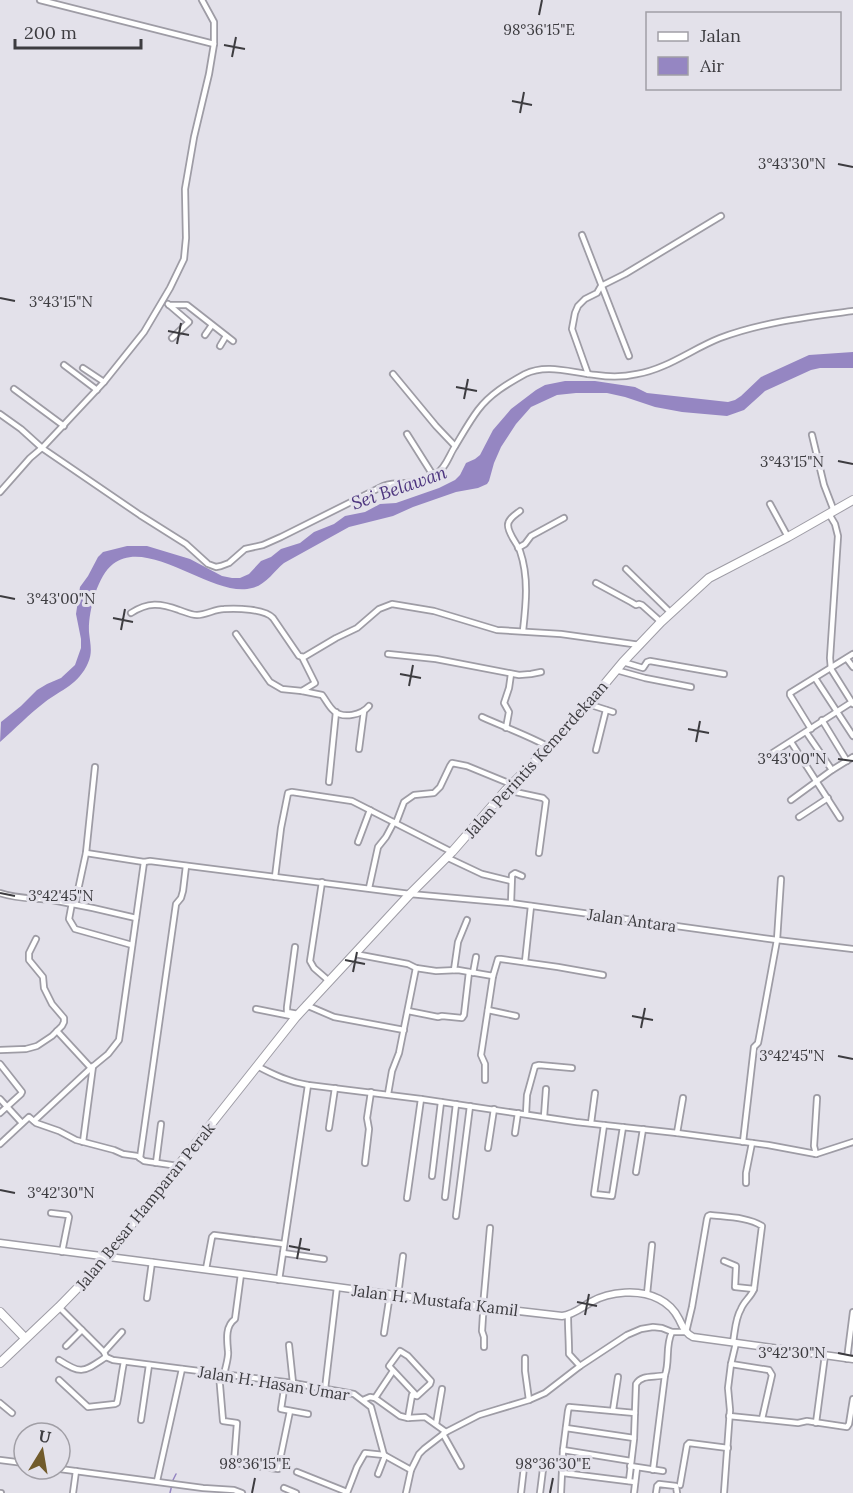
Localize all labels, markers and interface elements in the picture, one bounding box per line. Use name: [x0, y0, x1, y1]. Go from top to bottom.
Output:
scale bar: [15, 12, 141, 50]
legend: [646, 12, 841, 90]
text: 98°36'15"E: [503, 20, 575, 39]
text: 200 m: [24, 21, 77, 44]
text: Jalan: [699, 24, 741, 47]
text: Air: [699, 54, 724, 77]
text: 3°43'30"N: [758, 154, 826, 173]
text: 3°43'15"N: [29, 292, 93, 311]
text: 3°43'15"N: [760, 452, 824, 471]
water label: Sei Belawan: [348, 460, 450, 515]
text: 3°43'00"N: [27, 589, 95, 608]
street label: Jalan Perintis Kemerdekaan: [460, 676, 612, 842]
text: 3°43'00"N: [758, 749, 826, 768]
text: 3°42'45"N: [28, 886, 94, 905]
street label: Jalan Antara: [585, 904, 678, 936]
text: 3°42'45"N: [759, 1046, 825, 1065]
street label: Jalan Besar Hamparan Perak: [71, 1118, 219, 1294]
text: 3°42'30"N: [27, 1183, 95, 1202]
street label: Jalan H. Mustafa Kamil: [350, 1280, 519, 1320]
text: 3°42'30"N: [758, 1343, 826, 1362]
street label: Jalan H. Hasan Umar: [196, 1361, 351, 1405]
north arrow: [12, 1421, 72, 1481]
text: U: [37, 1425, 53, 1447]
text: 98°36'15"E: [219, 1454, 291, 1473]
text: 98°36'30"E: [515, 1454, 591, 1473]

